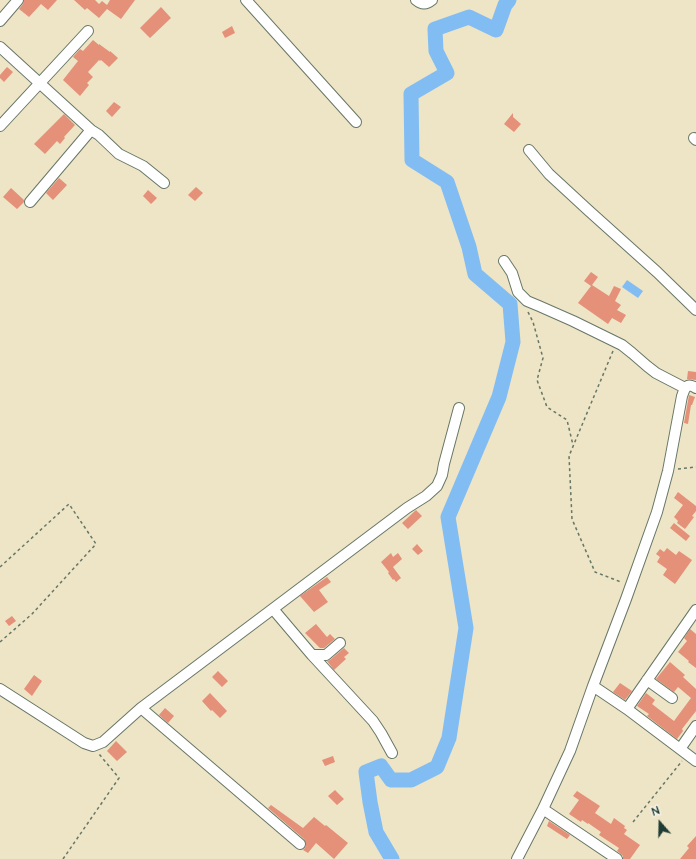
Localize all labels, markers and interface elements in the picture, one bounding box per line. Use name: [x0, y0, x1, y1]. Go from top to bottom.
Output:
north arrow: [640, 803, 680, 843]
text: N: [650, 803, 662, 819]

